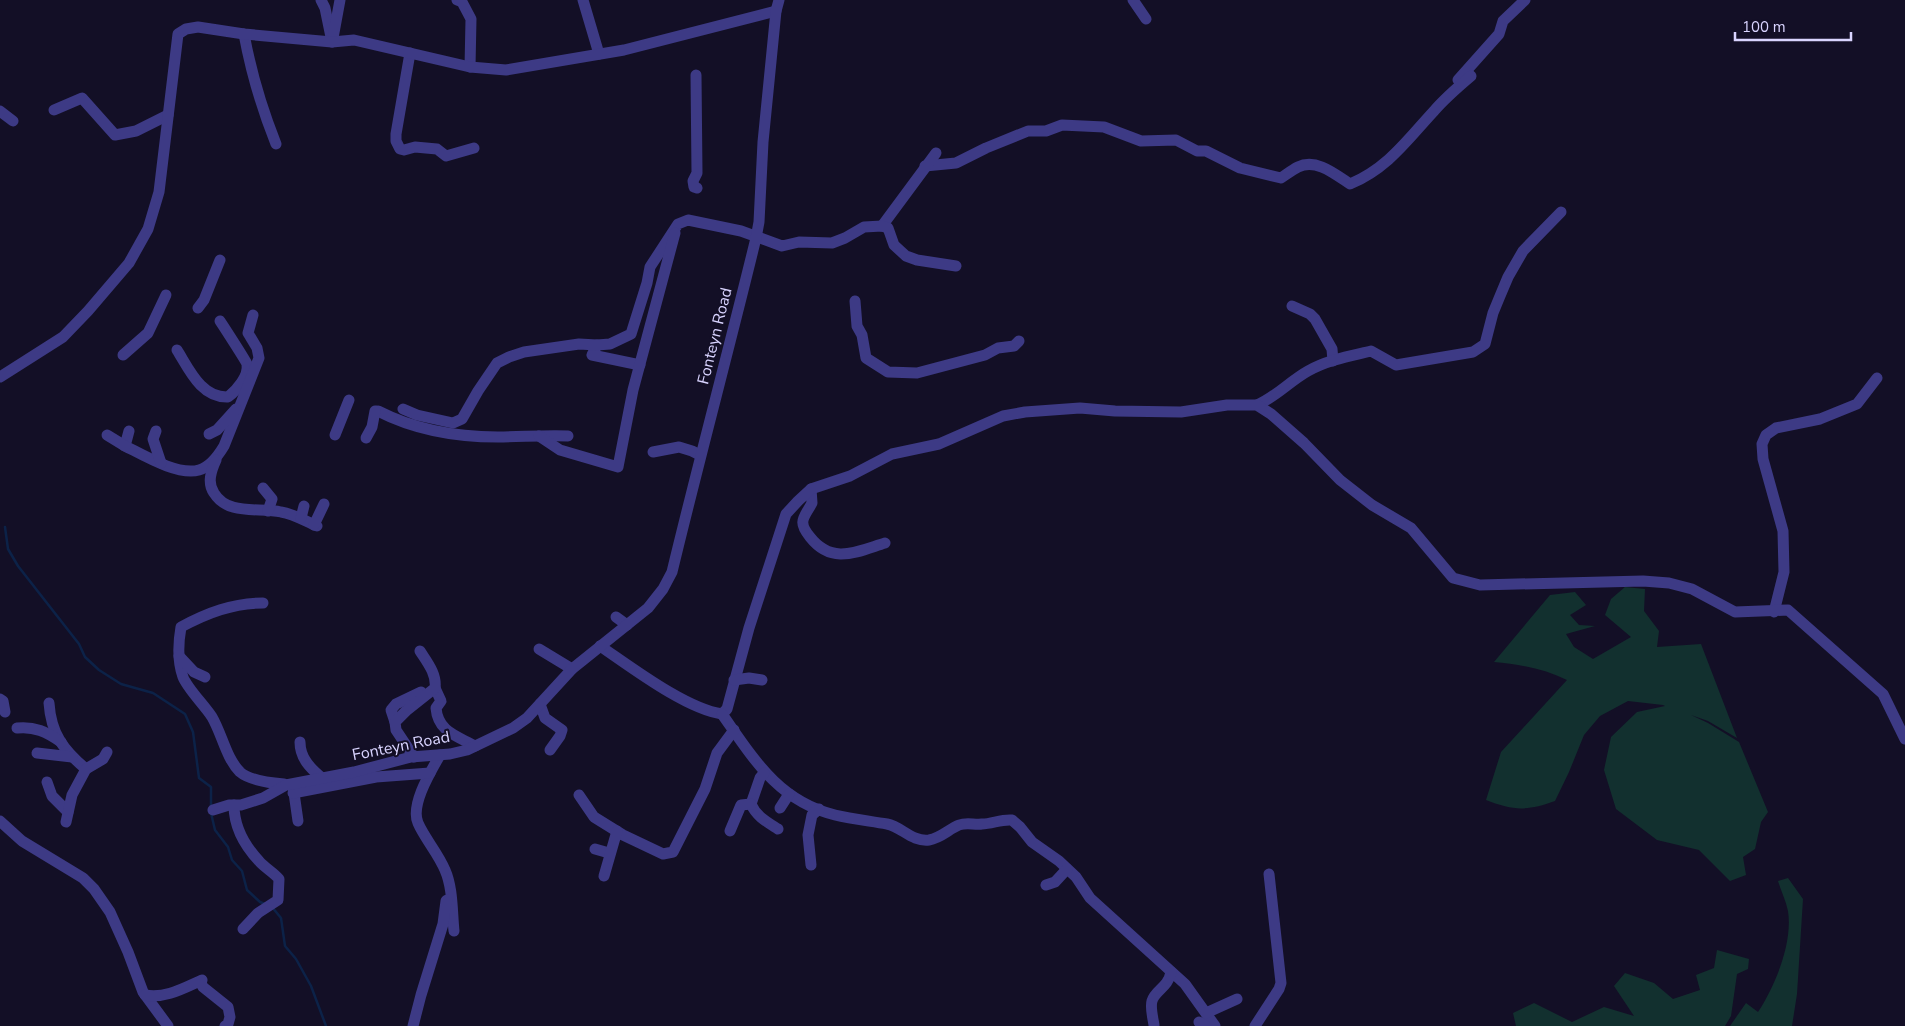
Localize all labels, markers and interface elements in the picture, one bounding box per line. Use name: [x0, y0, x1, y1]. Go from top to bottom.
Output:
scale bar: [1735, 10, 1851, 42]
text: 100 m: [1742, 17, 1786, 37]
street label: Fonteyn Road: [692, 285, 738, 387]
street label: Fonteyn Road: [350, 726, 452, 766]

